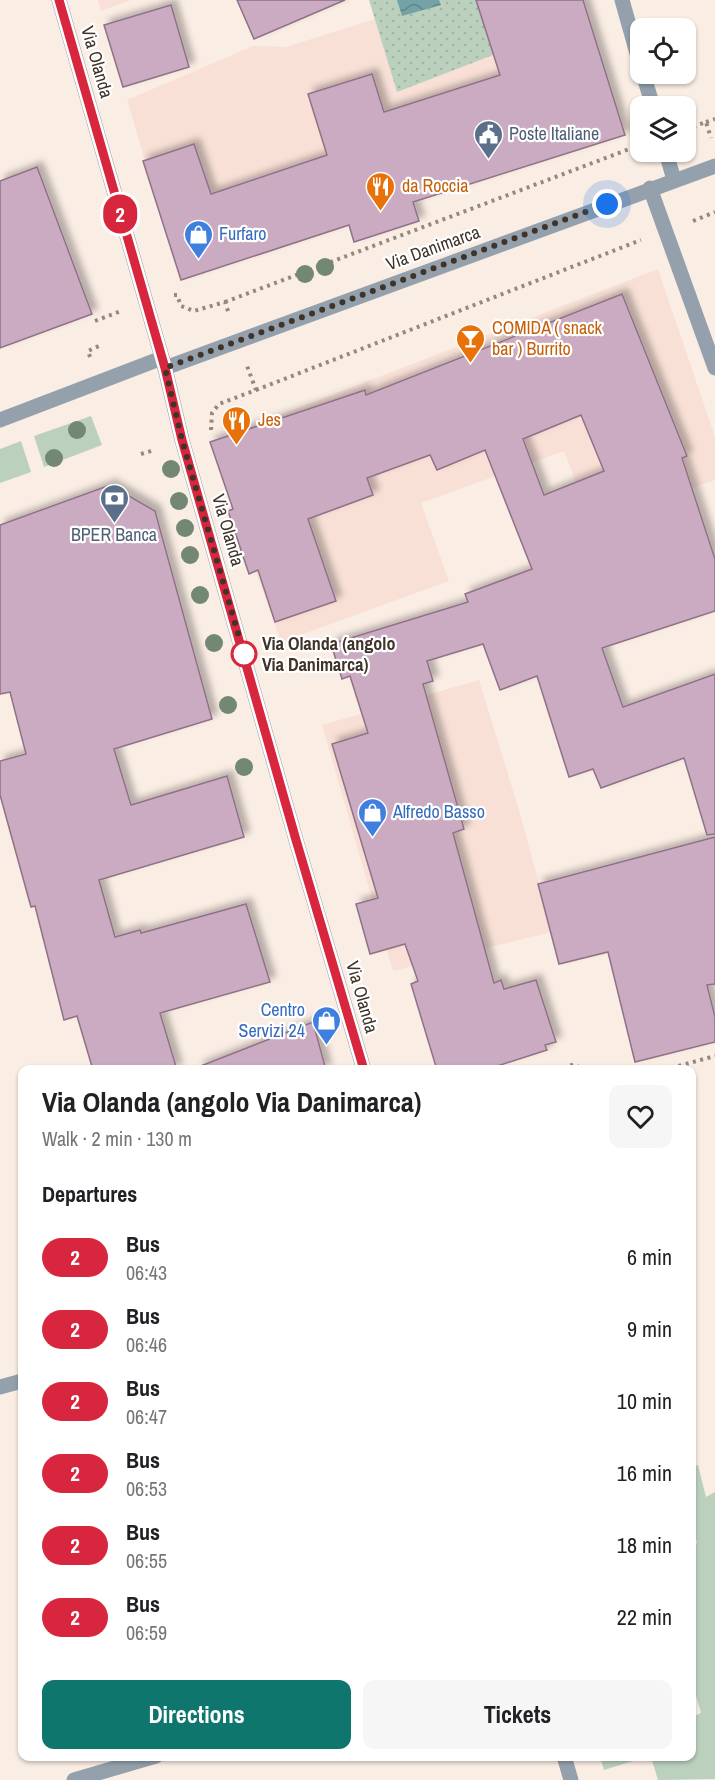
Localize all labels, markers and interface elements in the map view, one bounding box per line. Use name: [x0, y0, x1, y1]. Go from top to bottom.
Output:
map controls: [630, 18, 696, 162]
button: locate: [630, 18, 696, 84]
street label: Via Olanda: [75, 23, 120, 101]
button: layers: [630, 96, 696, 162]
public building icon: Poste Italiane: [472, 118, 504, 160]
place label: Poste Italiane: [509, 121, 599, 146]
restaurant icon: da Roccia: [365, 170, 397, 212]
place label: da Roccia: [402, 173, 468, 198]
your location: [592, 189, 622, 219]
line badge: 2: [100, 194, 140, 234]
text: 2: [115, 200, 125, 229]
shop icon: Furfaro: [182, 218, 214, 260]
street label: Via Danimarca: [382, 219, 483, 276]
place label: Furfaro: [219, 221, 267, 246]
place label: COMIDA ( snack bar ) Burrito: [492, 315, 603, 361]
bar icon: COMIDA ( snack bar ) Burrito: [455, 322, 487, 364]
restaurant icon: Jes: [221, 404, 253, 446]
place label: Jes: [258, 407, 281, 432]
bank icon: BPER Banca: [98, 482, 130, 524]
street label: Via Olanda: [206, 491, 251, 569]
place label: BPER Banca: [71, 522, 157, 547]
place label: Via Olanda (angolo Via Danimarca): [262, 631, 395, 677]
marker: Via Olanda (angolo Via Danimarca): [231, 641, 257, 667]
shop icon: Alfredo Basso: [356, 796, 388, 838]
place label: Alfredo Basso: [392, 799, 485, 824]
street label: Via Olanda: [340, 958, 385, 1036]
place label: Centro Servizi 24: [239, 997, 305, 1043]
shop icon: Centro Servizi 24: [310, 1004, 342, 1046]
text: Via Olanda (angolo Via Danimarca): [42, 1083, 422, 1121]
button: heart: [609, 1085, 672, 1148]
text: Walk · 2 min · 130 m: [42, 1125, 192, 1152]
text: Departures: [42, 1179, 137, 1209]
text: Bus: [126, 1229, 160, 1259]
text: 6 min: [627, 1242, 672, 1272]
text: 2: [70, 1243, 80, 1272]
text: 06:43: [126, 1259, 167, 1286]
text: Bus: [126, 1301, 160, 1331]
text: 9 min: [627, 1314, 672, 1344]
text: 2: [70, 1315, 80, 1344]
text: 06:46: [126, 1331, 167, 1358]
text: Bus: [126, 1373, 160, 1403]
text: 10 min: [617, 1386, 672, 1416]
text: 2: [70, 1387, 80, 1416]
text: 06:47: [126, 1403, 167, 1430]
text: Bus: [126, 1445, 160, 1475]
text: 16 min: [617, 1458, 672, 1488]
text: 2: [70, 1459, 80, 1488]
text: 06:53: [126, 1475, 167, 1502]
text: Bus: [126, 1517, 160, 1547]
text: 18 min: [617, 1530, 672, 1560]
text: 2: [70, 1531, 80, 1560]
text: 06:55: [126, 1547, 167, 1574]
text: Bus: [126, 1589, 160, 1619]
text: 22 min: [617, 1602, 672, 1632]
text: 2: [70, 1603, 80, 1632]
text: 06:59: [126, 1619, 167, 1646]
button: Directions: [42, 1680, 351, 1749]
button: Tickets: [363, 1680, 672, 1749]

